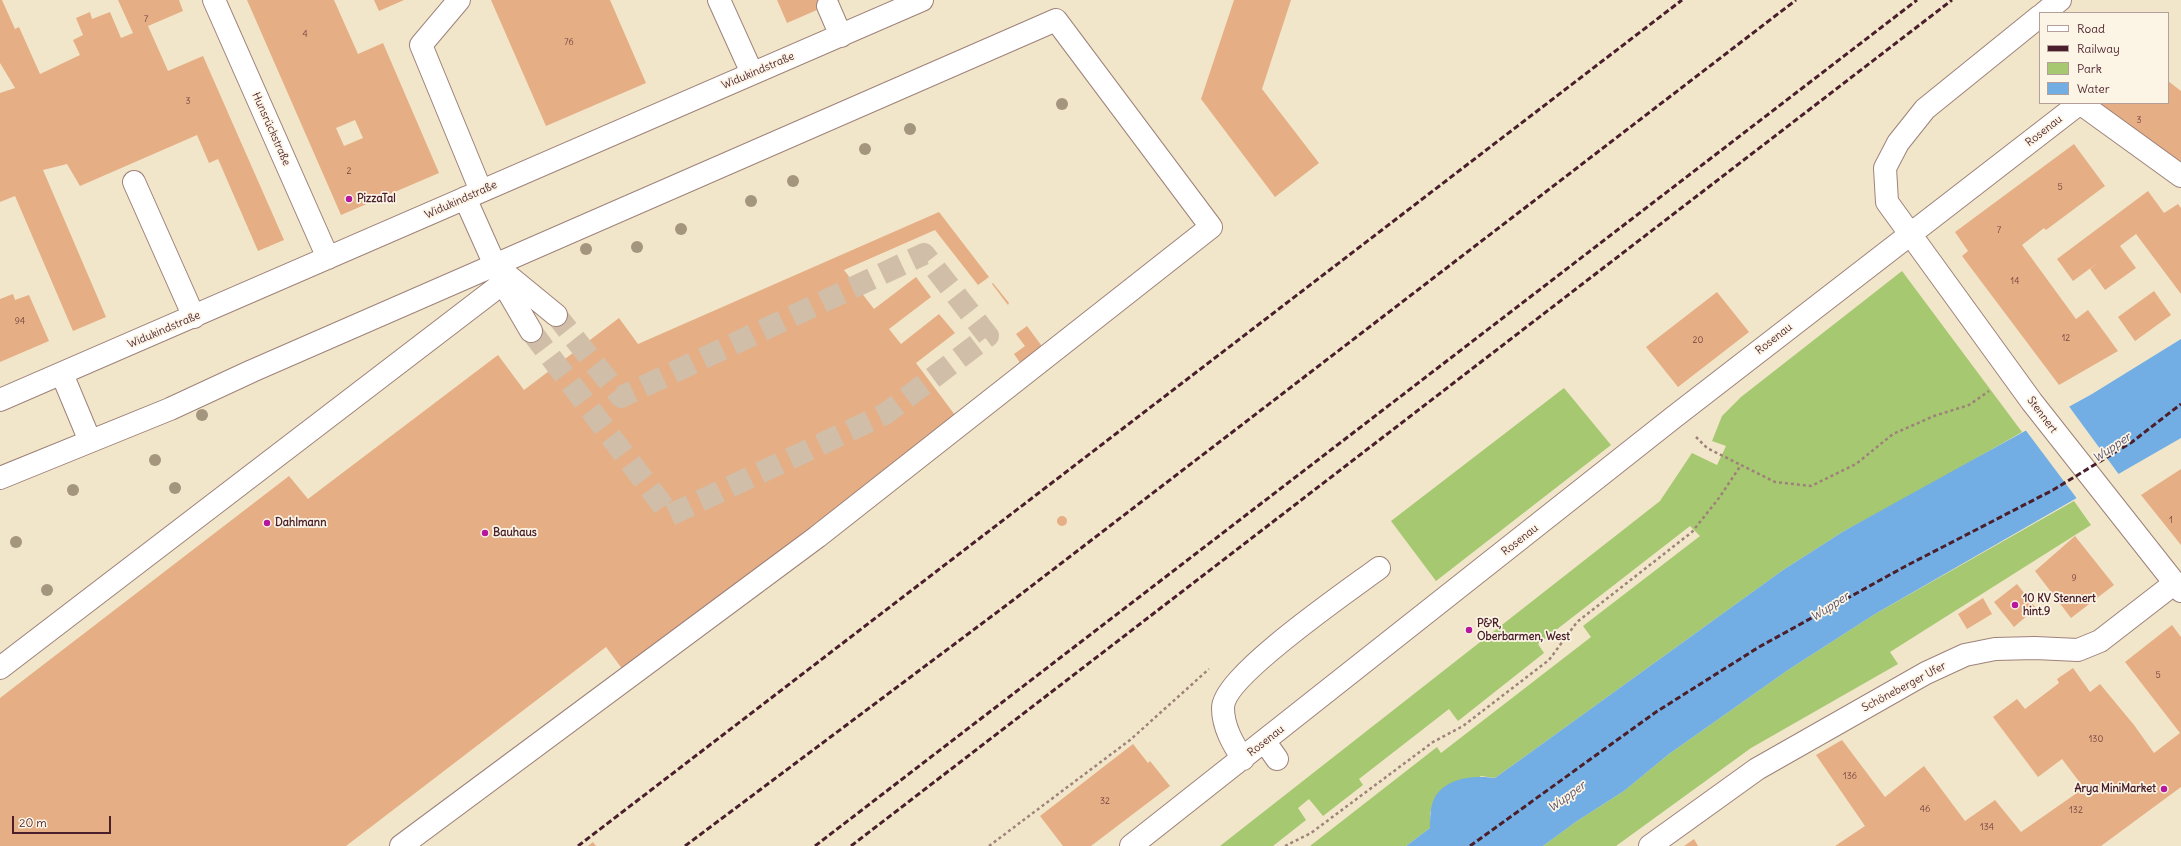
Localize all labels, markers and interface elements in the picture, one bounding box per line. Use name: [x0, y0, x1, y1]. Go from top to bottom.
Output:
legend: [2039, 12, 2169, 104]
house number: 7: [144, 14, 148, 24]
text: Road: [2077, 21, 2105, 36]
house number: 4: [302, 29, 308, 39]
house number: 76: [564, 37, 574, 47]
text: Railway: [2077, 41, 2120, 56]
street label: Widukindstraße: [720, 50, 796, 92]
text: Park: [2077, 61, 2102, 76]
text: Water: [2077, 81, 2110, 96]
street label: Hunsrückstraße: [249, 90, 293, 168]
house number: 3: [185, 96, 191, 106]
street label: Rosenau: [2023, 113, 2065, 149]
house number: 3: [2136, 115, 2142, 125]
house number: 2: [347, 166, 351, 176]
street label: Widukindstraße: [423, 178, 499, 222]
house number: 5: [2057, 182, 2063, 192]
place label: PizzaTal: [357, 192, 396, 206]
marker: PizzaTal: [344, 194, 354, 204]
house number: 7: [1997, 225, 2001, 235]
house number: 14: [2011, 276, 2019, 286]
street label: Widukindstraße: [126, 309, 202, 351]
house number: 94: [15, 316, 25, 326]
street label: Rosenau: [1753, 321, 1795, 357]
house number: 12: [2062, 333, 2070, 343]
house number: 20: [1693, 335, 1703, 345]
street label: Stennert: [2024, 394, 2060, 436]
water label: Wupper: [2090, 430, 2134, 466]
house number: 1: [2169, 515, 2173, 525]
place label: Dahlmann: [275, 516, 327, 530]
marker: Dahlmann: [262, 518, 272, 528]
street label: Rosenau: [1499, 522, 1541, 558]
place label: Bauhaus: [493, 526, 537, 540]
marker: Bauhaus: [480, 528, 490, 538]
house number: 9: [2071, 573, 2077, 583]
water label: Wupper: [1808, 589, 1852, 625]
place label: 10 KV Stennert hint.9: [2023, 592, 2096, 618]
marker: 10 KV Stennert hint.9: [2010, 600, 2020, 610]
place label: P&R, Oberbarmen, West: [1477, 617, 1570, 643]
marker: P&R, Oberbarmen, West: [1464, 625, 1474, 635]
street label: Schöneberger Ufer: [1860, 659, 1948, 715]
house number: 5: [2155, 670, 2161, 680]
street label: Rosenau: [1245, 723, 1287, 759]
house number: 130: [2089, 734, 2103, 744]
house number: 136: [1843, 771, 1857, 781]
water label: Wupper: [1546, 779, 1588, 815]
place label: Arya MiniMarket: [2074, 782, 2156, 796]
marker: Arya MiniMarket: [2159, 784, 2169, 794]
house number: 32: [1100, 796, 1110, 806]
house number: 46: [1920, 804, 1930, 814]
house number: 132: [2069, 805, 2083, 815]
scale bar: [14, 808, 113, 834]
text: 20 m: [19, 815, 47, 830]
house number: 134: [1980, 822, 1994, 832]

